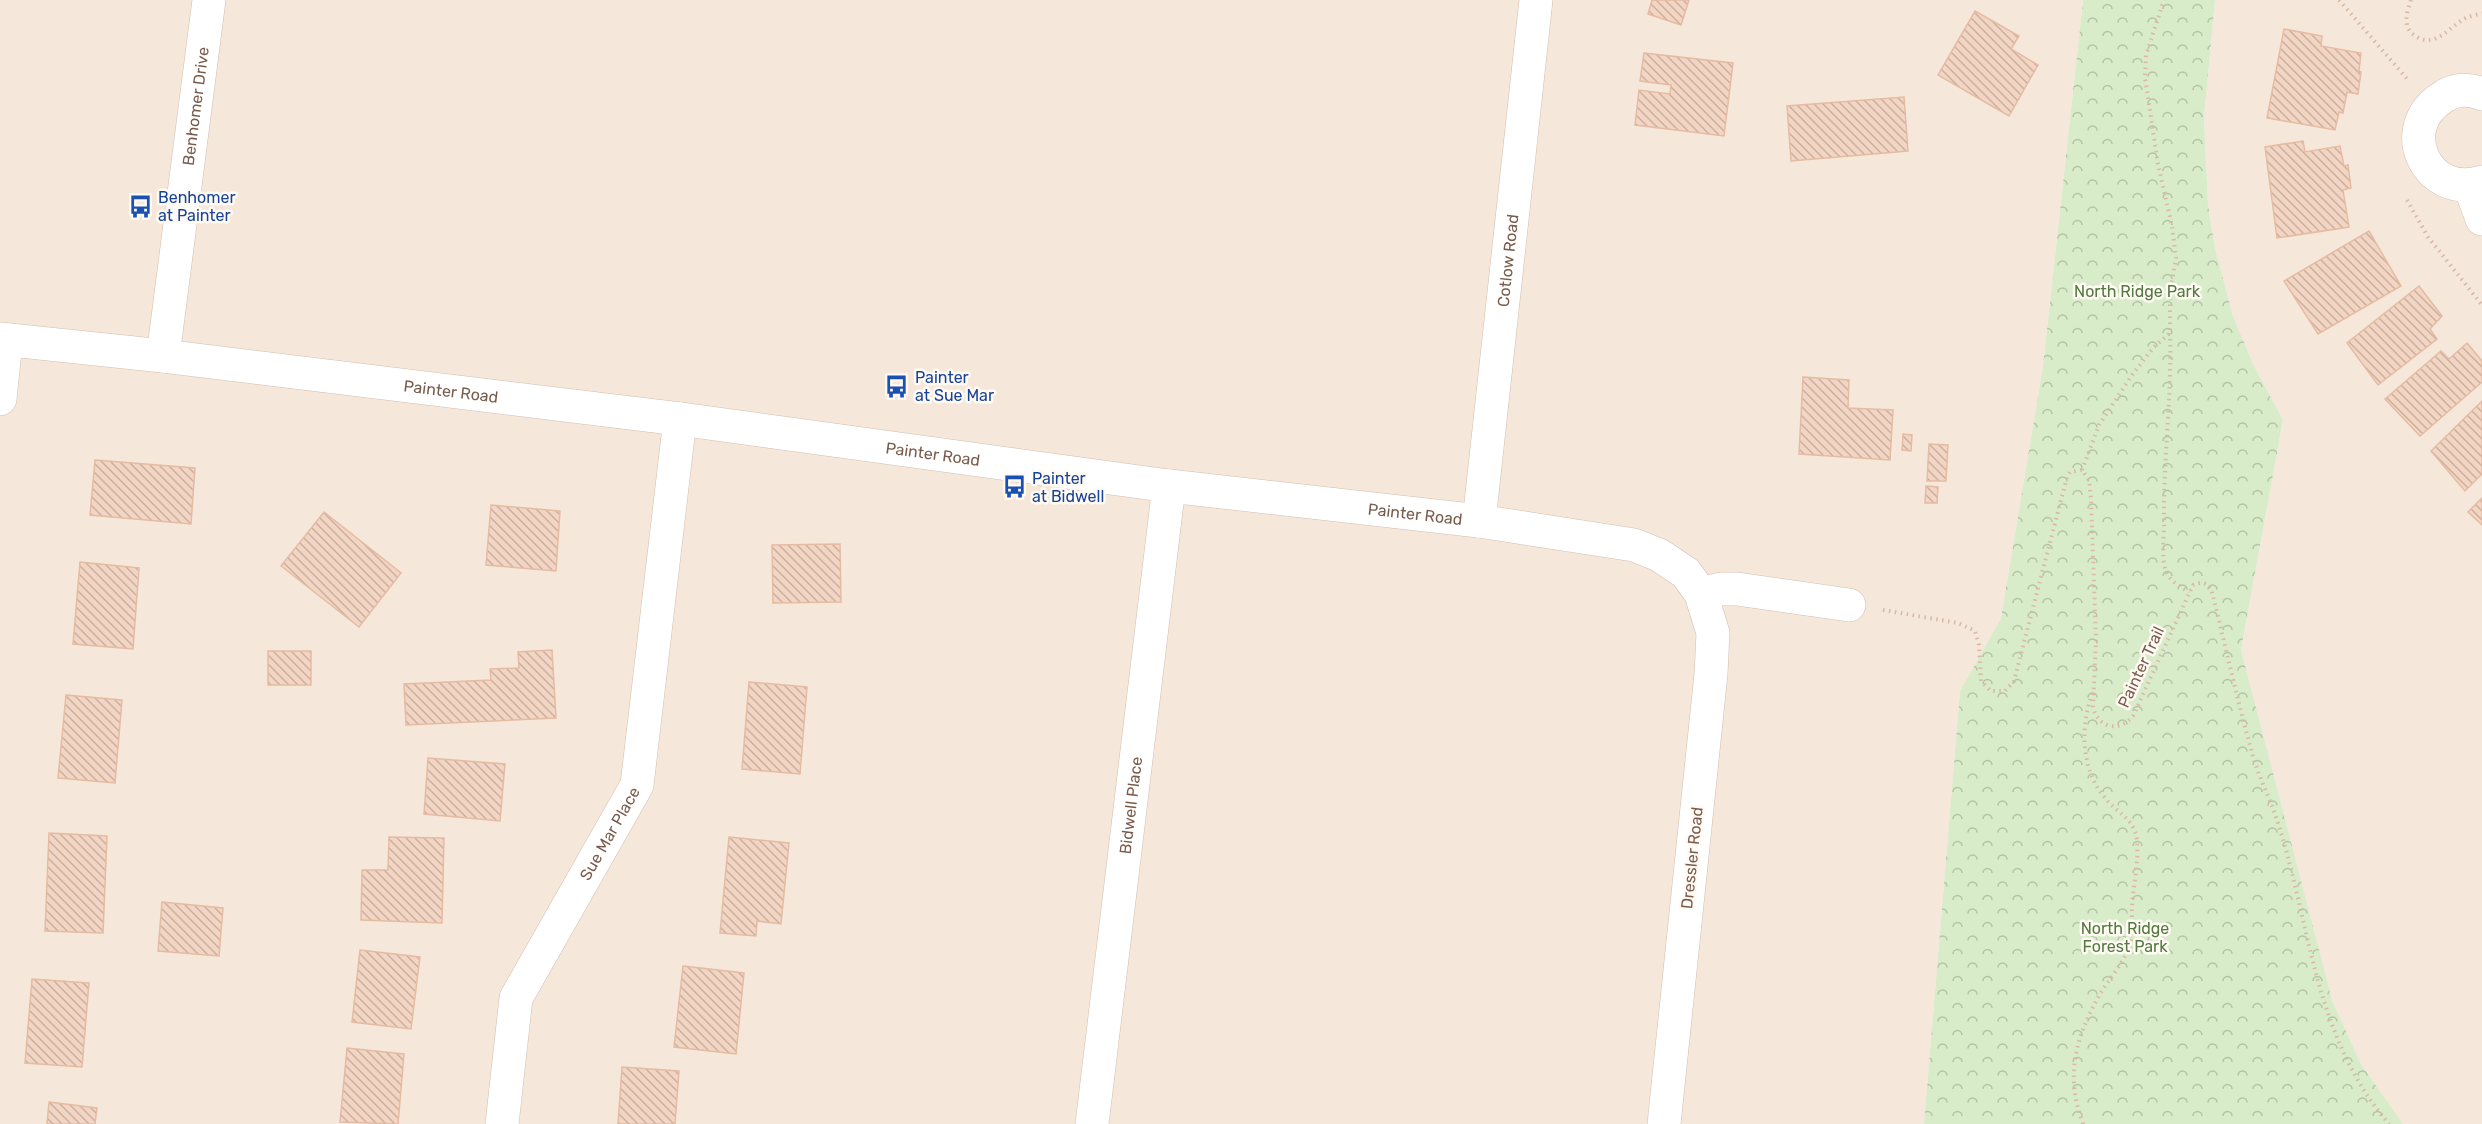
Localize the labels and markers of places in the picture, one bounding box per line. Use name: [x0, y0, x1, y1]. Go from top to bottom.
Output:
place label: Benhomer at Painter: [158, 188, 236, 225]
bus stop icon: Benhomer at Painter: [127, 193, 153, 219]
place label: Painter at Sue Mar: [915, 368, 994, 405]
bus stop icon: Painter at Sue Mar: [884, 373, 910, 399]
place label: Painter at Bidwell: [1032, 469, 1104, 506]
bus stop icon: Painter at Bidwell: [1001, 474, 1027, 500]

